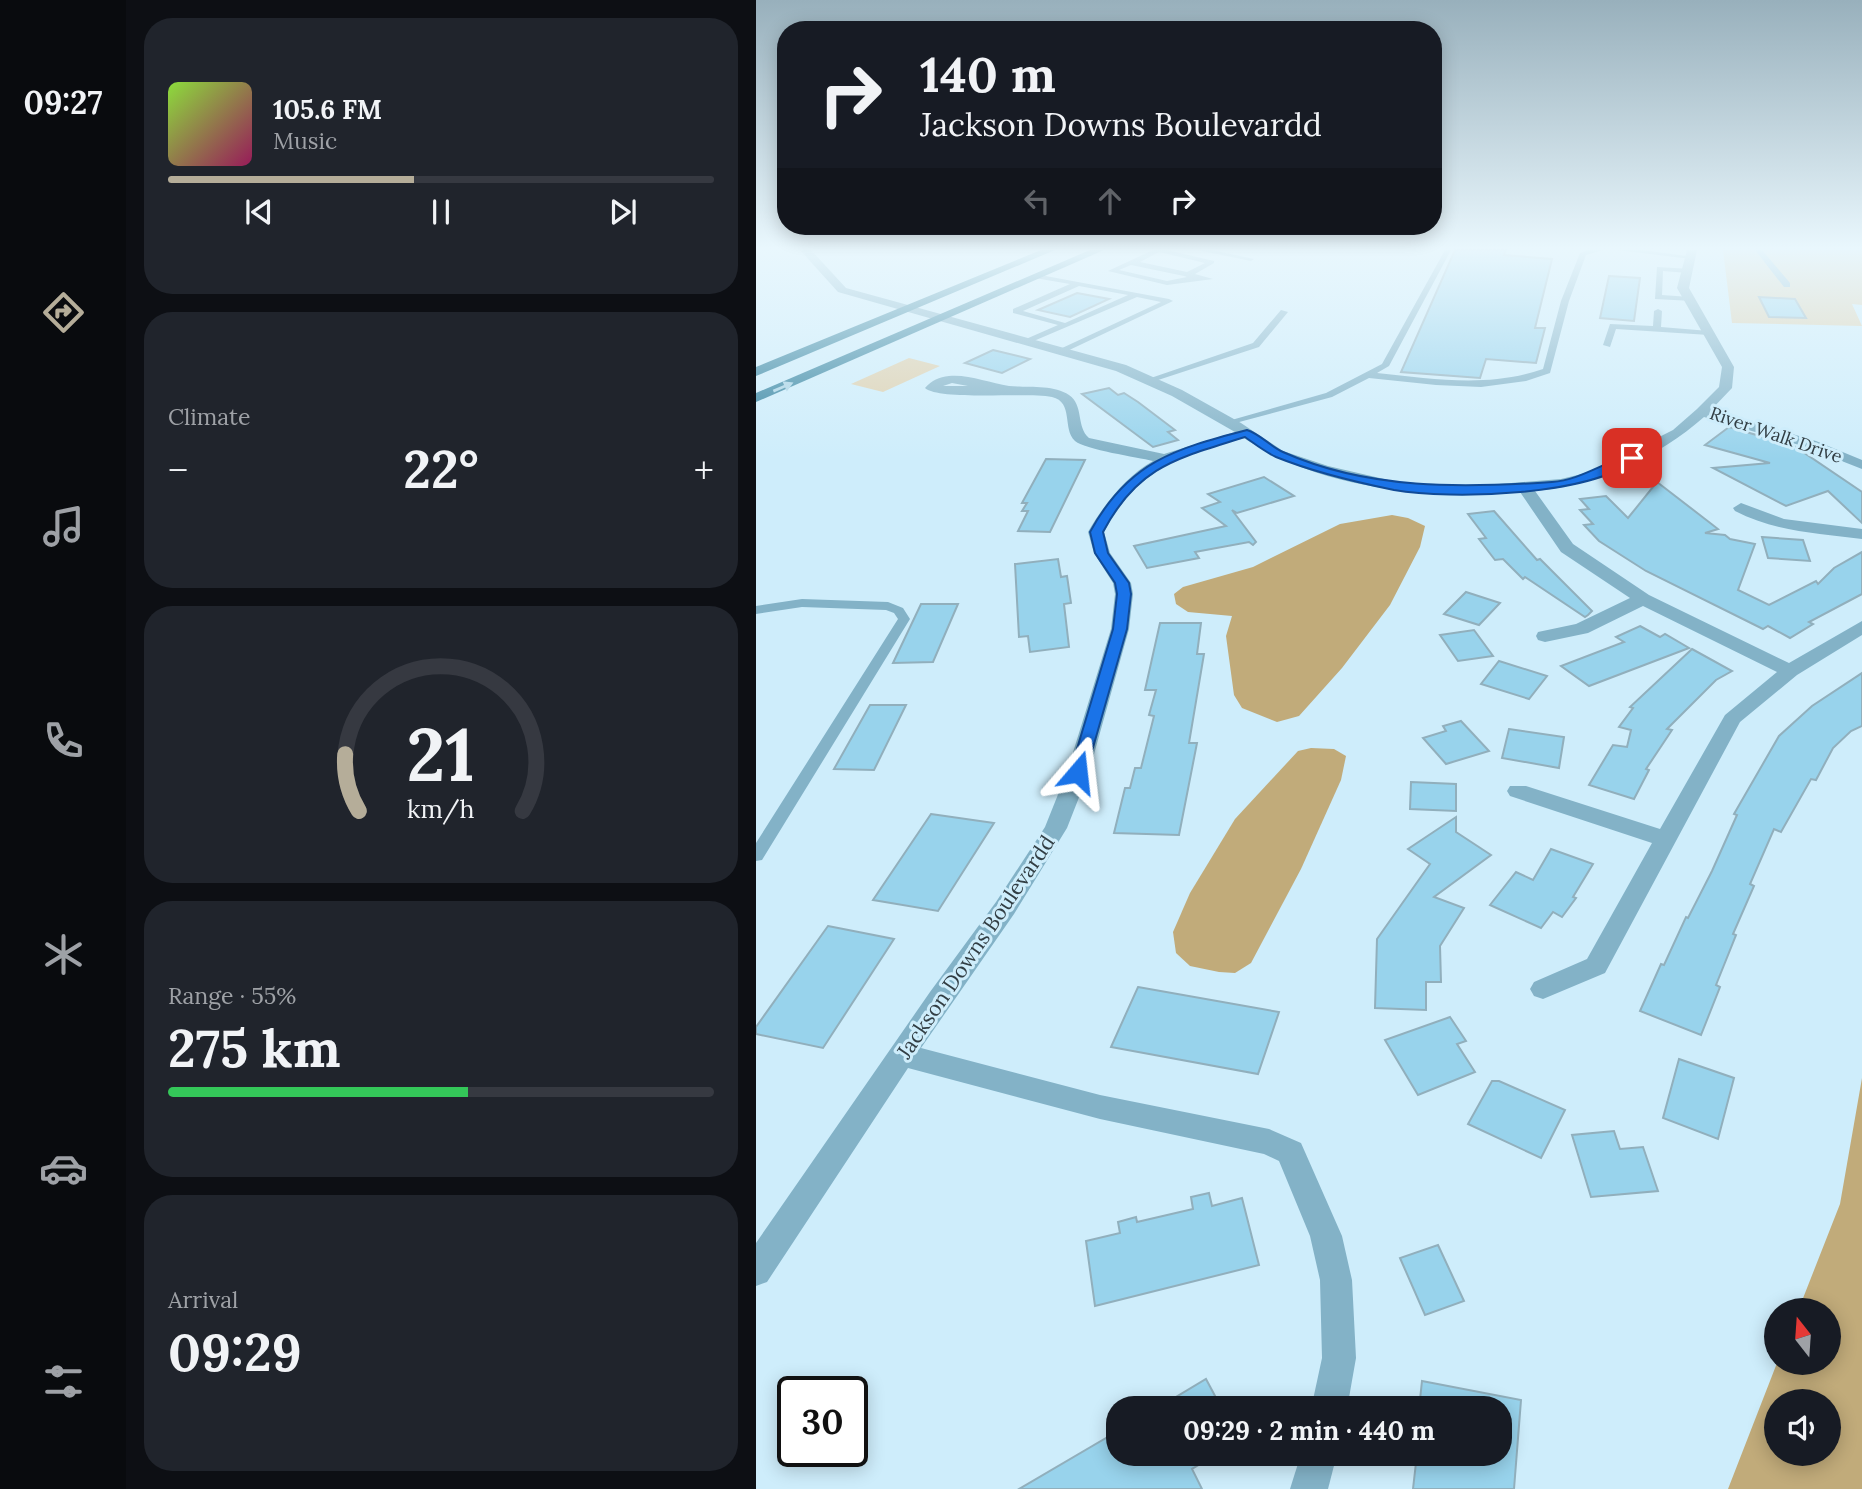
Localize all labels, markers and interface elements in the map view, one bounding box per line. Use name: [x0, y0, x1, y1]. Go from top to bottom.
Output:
text: 140 m: [920, 43, 1056, 105]
icon: right: [805, 49, 896, 140]
text: 09:27: [24, 82, 102, 123]
text: 105.6 FM: [273, 93, 382, 126]
text: Jackson Downs Boulevardd: [920, 104, 1322, 145]
text: Music: [273, 126, 337, 155]
icon: left: [1018, 182, 1056, 220]
icon: ahead: [1091, 182, 1129, 220]
icon: right: [1164, 182, 1202, 220]
icon: previous: [240, 193, 278, 231]
icon: pause: [422, 193, 460, 231]
icon: next: [604, 193, 642, 231]
icon: directions: [39, 288, 88, 337]
one-way arrow: [773, 381, 794, 392]
street label: River Walk Drive: [1707, 401, 1846, 468]
text: Climate: [168, 402, 250, 431]
pin: [1602, 428, 1662, 488]
text: 22°: [403, 436, 479, 502]
icon: arrive: [1613, 439, 1651, 477]
text: −: [168, 446, 188, 494]
text: +: [694, 446, 714, 494]
icon: music: [39, 502, 88, 551]
text: 21: [407, 708, 475, 801]
icon: phone: [39, 716, 88, 765]
position arrow: [1041, 735, 1115, 809]
text: km/h: [407, 792, 475, 824]
street label: Jackson Downs Boulevardd: [890, 830, 1061, 1064]
icon: climate: [39, 930, 88, 979]
text: Range · 55%: [168, 981, 296, 1010]
text: 275 km: [168, 1015, 341, 1081]
icon: car: [39, 1144, 88, 1193]
text: Arrival: [168, 1285, 238, 1314]
north arrow: [1764, 1298, 1841, 1376]
map controls: [1764, 1298, 1841, 1466]
text: 09:29: [168, 1319, 302, 1385]
icon: filters: [39, 1357, 88, 1406]
speed limit sign: 30: [777, 1376, 868, 1467]
button: sound: [1764, 1389, 1841, 1466]
text: 09:29 · 2 min · 440 m: [1183, 1414, 1435, 1447]

